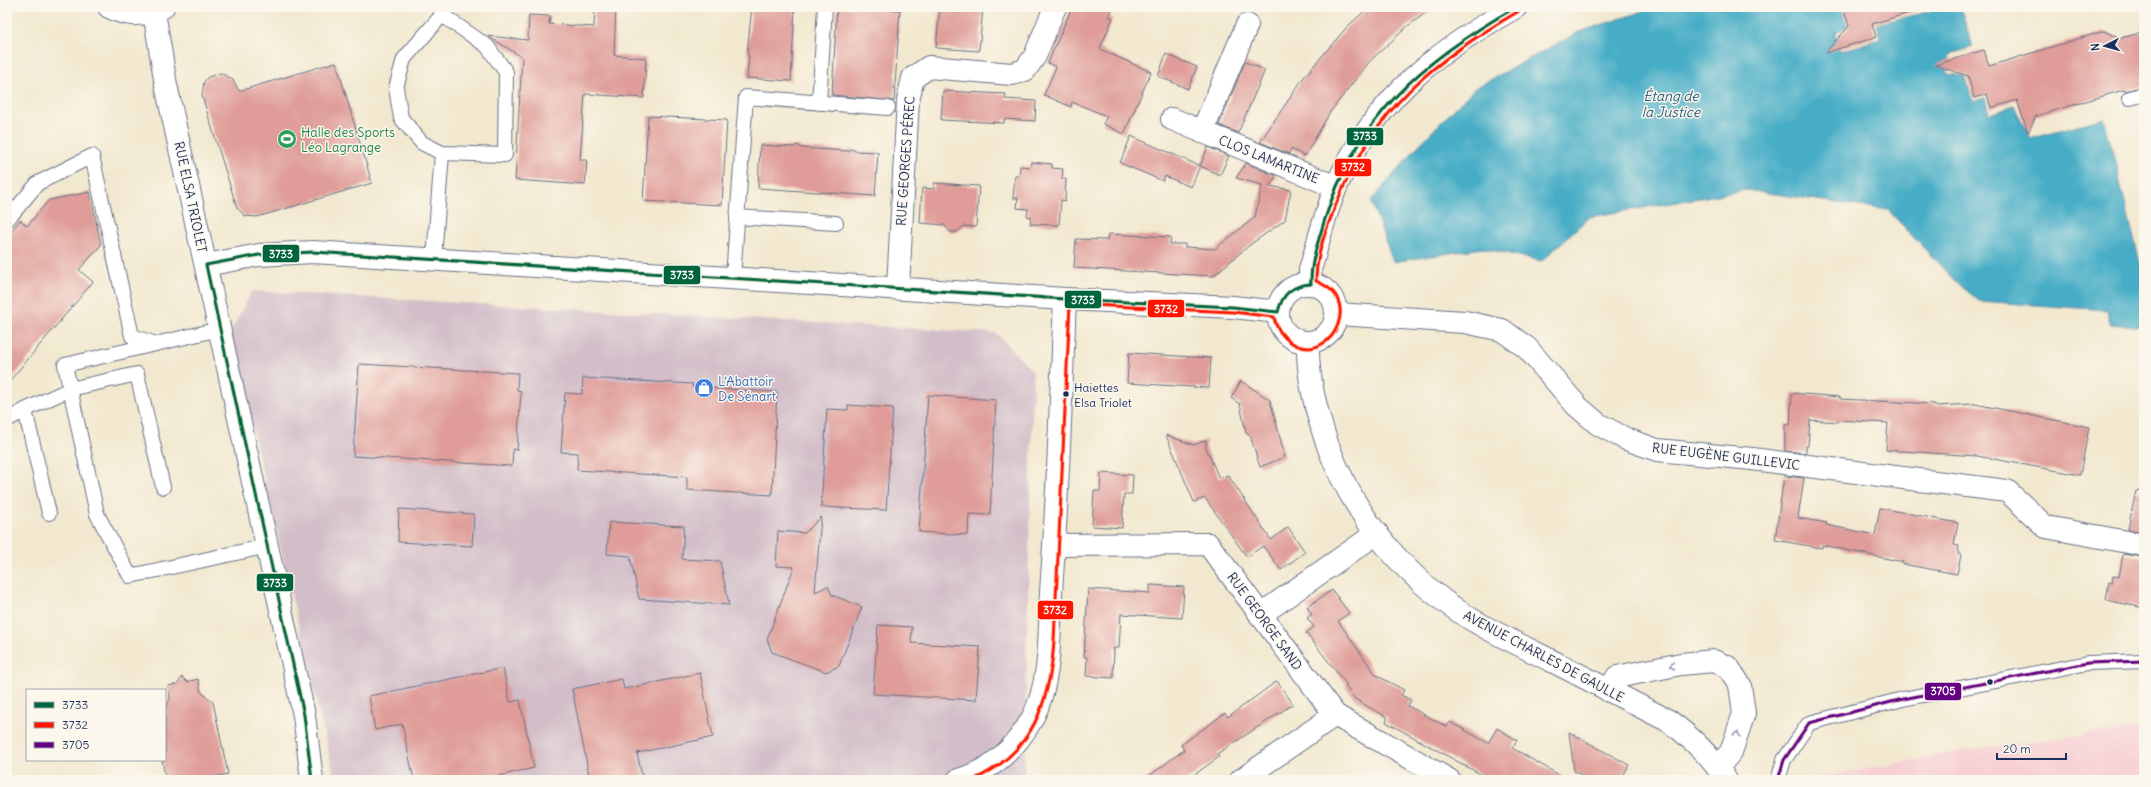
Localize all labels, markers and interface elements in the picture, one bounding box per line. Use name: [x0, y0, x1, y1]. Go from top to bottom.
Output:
north arrow: [2085, 26, 2125, 66]
text: N: [2088, 43, 2102, 52]
water label: Étang de la Justice: [1642, 87, 1702, 121]
street label: RUE GEORGES PÉREC: [891, 95, 919, 226]
place label: Halle des Sports Léo Lagrange: [301, 124, 395, 156]
line badge: 3733: [1346, 127, 1384, 146]
sports icon: Halle des Sports Léo Lagrange: [276, 128, 298, 150]
text: 3733: [1353, 129, 1377, 143]
street label: CLOS LAMARTINE: [1216, 132, 1322, 187]
street label: RUE ELSA TRIOLET: [170, 140, 211, 255]
line badge: 3732: [1334, 158, 1372, 177]
text: 3732: [1341, 160, 1365, 174]
line badge: 3733: [262, 244, 300, 263]
text: 3733: [269, 247, 293, 261]
line badge: 3733: [663, 265, 701, 285]
text: 3733: [670, 268, 694, 282]
line badge: 3733: [1064, 290, 1102, 309]
text: 3733: [1071, 293, 1095, 307]
line badge: 3732: [1147, 299, 1185, 318]
text: 3732: [1154, 302, 1178, 316]
place label: L’Abattoir De Sénart: [718, 373, 777, 405]
shop icon: L’Abattoir De Sénart: [693, 377, 715, 399]
place label: Haiettes Elsa Triolet: [1074, 380, 1132, 410]
marker: Haiettes Elsa Triolet: [1061, 389, 1071, 399]
street label: RUE EUGÈNE GUILLEVIC: [1651, 438, 1801, 474]
street label: RUE GEORGE SAND: [1223, 569, 1306, 674]
line badge: 3733: [256, 573, 294, 592]
text: 3733: [263, 576, 287, 590]
line badge: 3732: [1037, 600, 1074, 620]
text: 3732: [1043, 603, 1067, 617]
street label: AVENUE CHARLES DE GAULLE: [1460, 607, 1628, 706]
one-way arrow: [1668, 661, 1675, 669]
unlabelled marker: [1985, 677, 1995, 687]
line badge: 3705: [1924, 682, 1962, 701]
text: 3705: [1930, 684, 1956, 698]
legend: [26, 689, 166, 761]
text: 3733: [62, 697, 89, 712]
text: 3732: [62, 717, 89, 732]
one-way arrow: [1732, 730, 1741, 737]
scale bar: [1997, 735, 2066, 761]
text: 3705: [62, 737, 90, 752]
text: 20 m: [2003, 741, 2031, 756]

